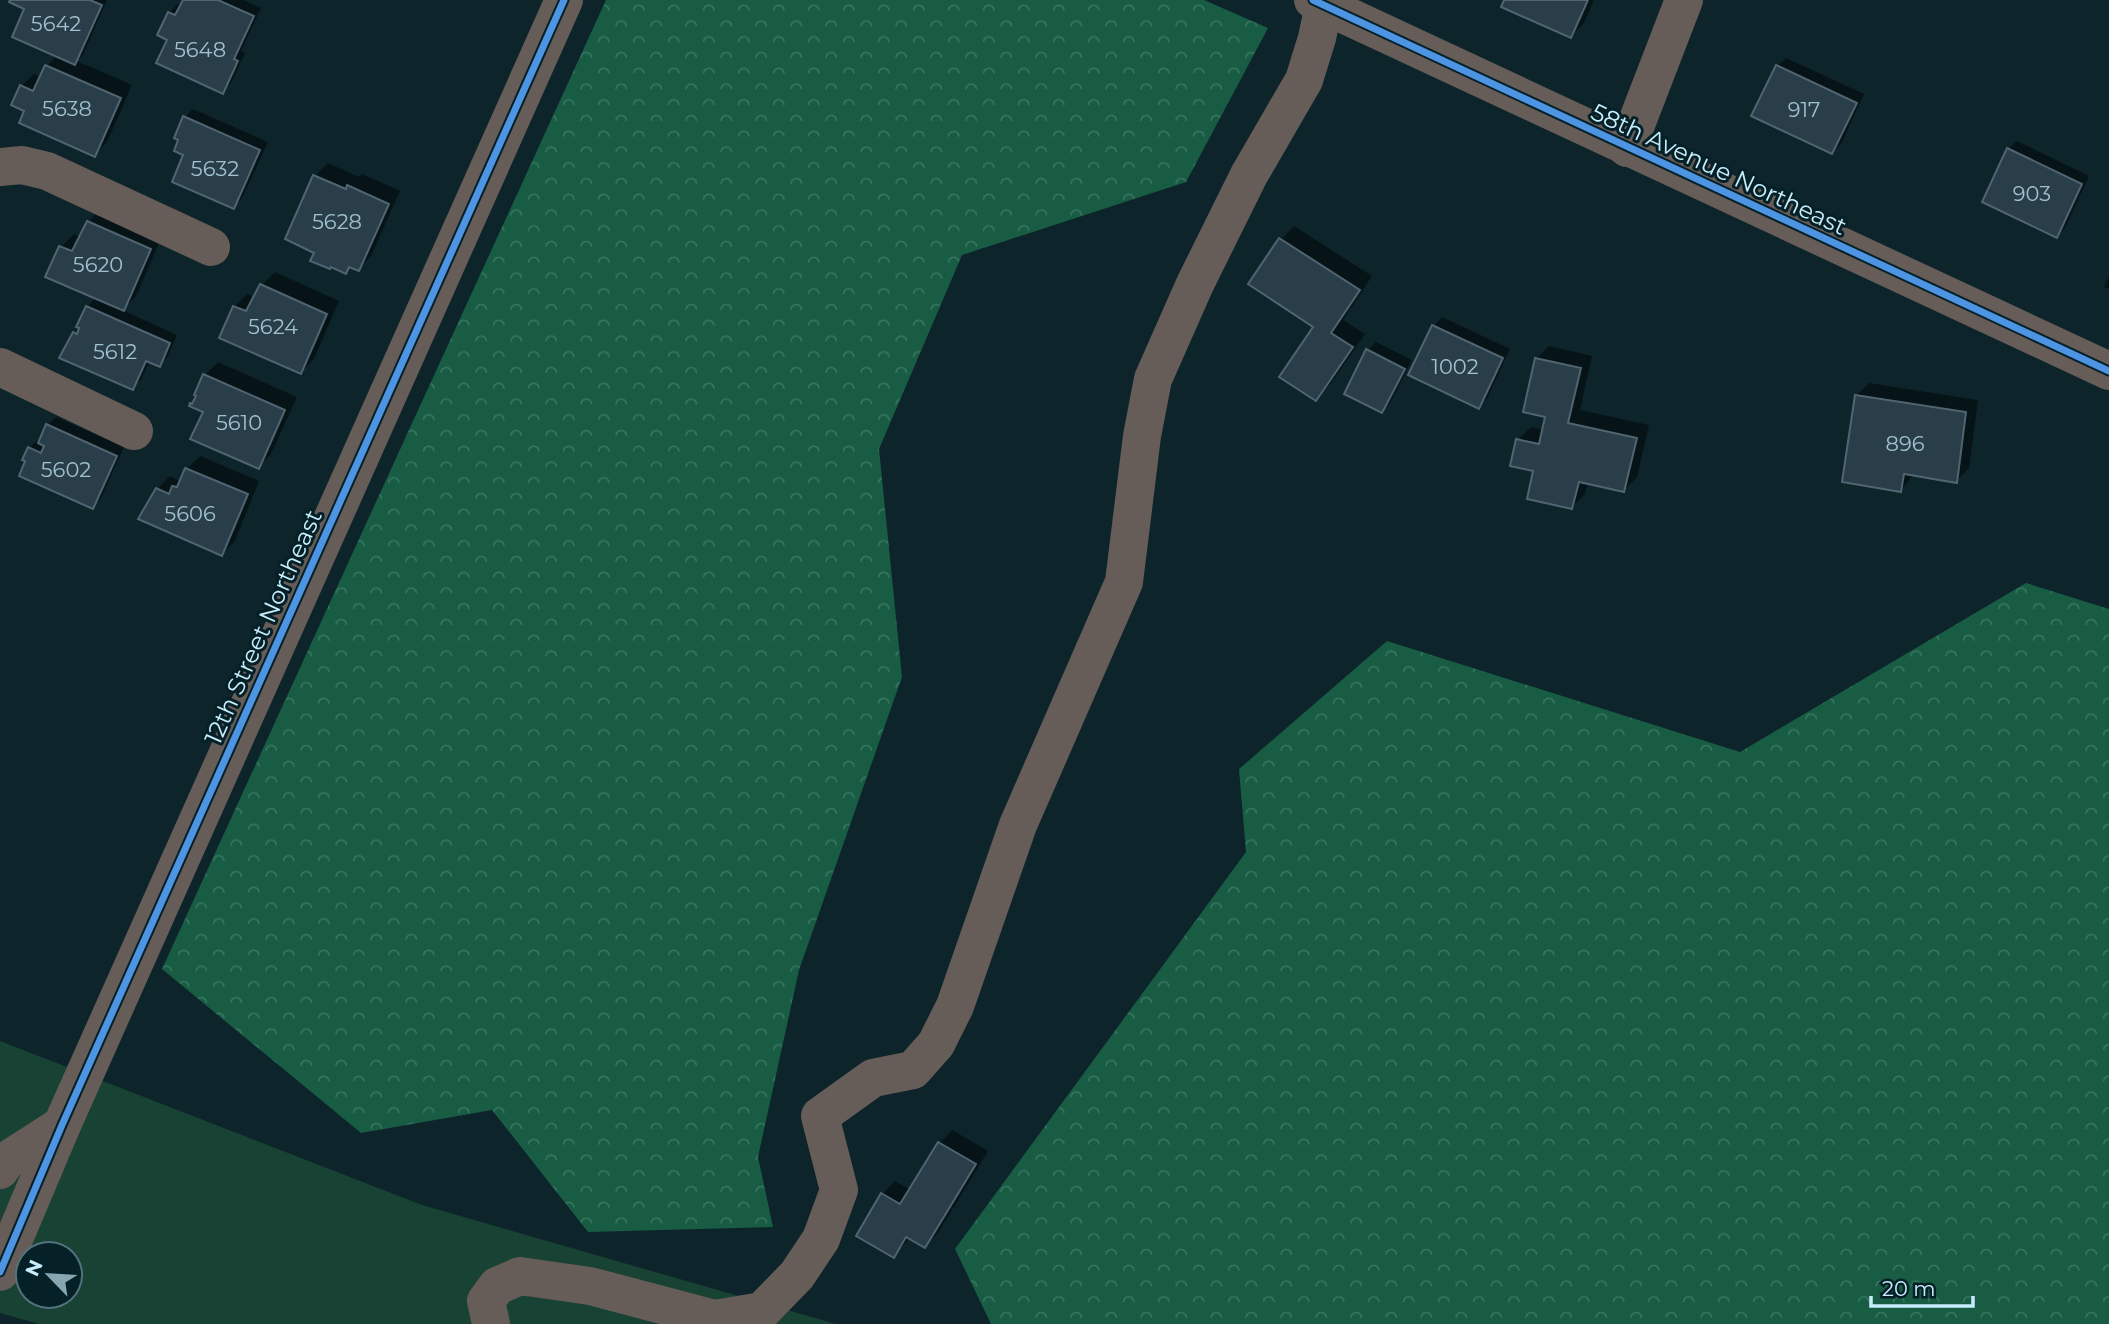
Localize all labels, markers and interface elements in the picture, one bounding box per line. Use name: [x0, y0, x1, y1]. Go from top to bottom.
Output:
house number: 5642: [31, 11, 81, 36]
house number: 5648: [174, 37, 226, 62]
house number: 5638: [42, 96, 92, 121]
street label: 58th Avenue Northeast: [1587, 97, 1851, 241]
house number: 917: [1788, 97, 1820, 122]
house number: 5632: [191, 156, 239, 181]
house number: 903: [2013, 181, 2051, 206]
house number: 5628: [312, 209, 362, 234]
house number: 5620: [73, 252, 123, 277]
house number: 5624: [248, 314, 298, 339]
house number: 5612: [93, 339, 137, 364]
house number: 1002: [1431, 354, 1479, 379]
house number: 5610: [216, 410, 262, 435]
house number: 896: [1886, 431, 1925, 456]
house number: 5602: [41, 457, 91, 482]
house number: 5606: [164, 501, 216, 526]
street label: 12th Street Northeast: [198, 505, 328, 749]
north arrow: [14, 1240, 84, 1310]
text: N: [20, 1256, 48, 1280]
scale bar: [1871, 1264, 1972, 1308]
text: 20 m: [1882, 1276, 1936, 1301]

